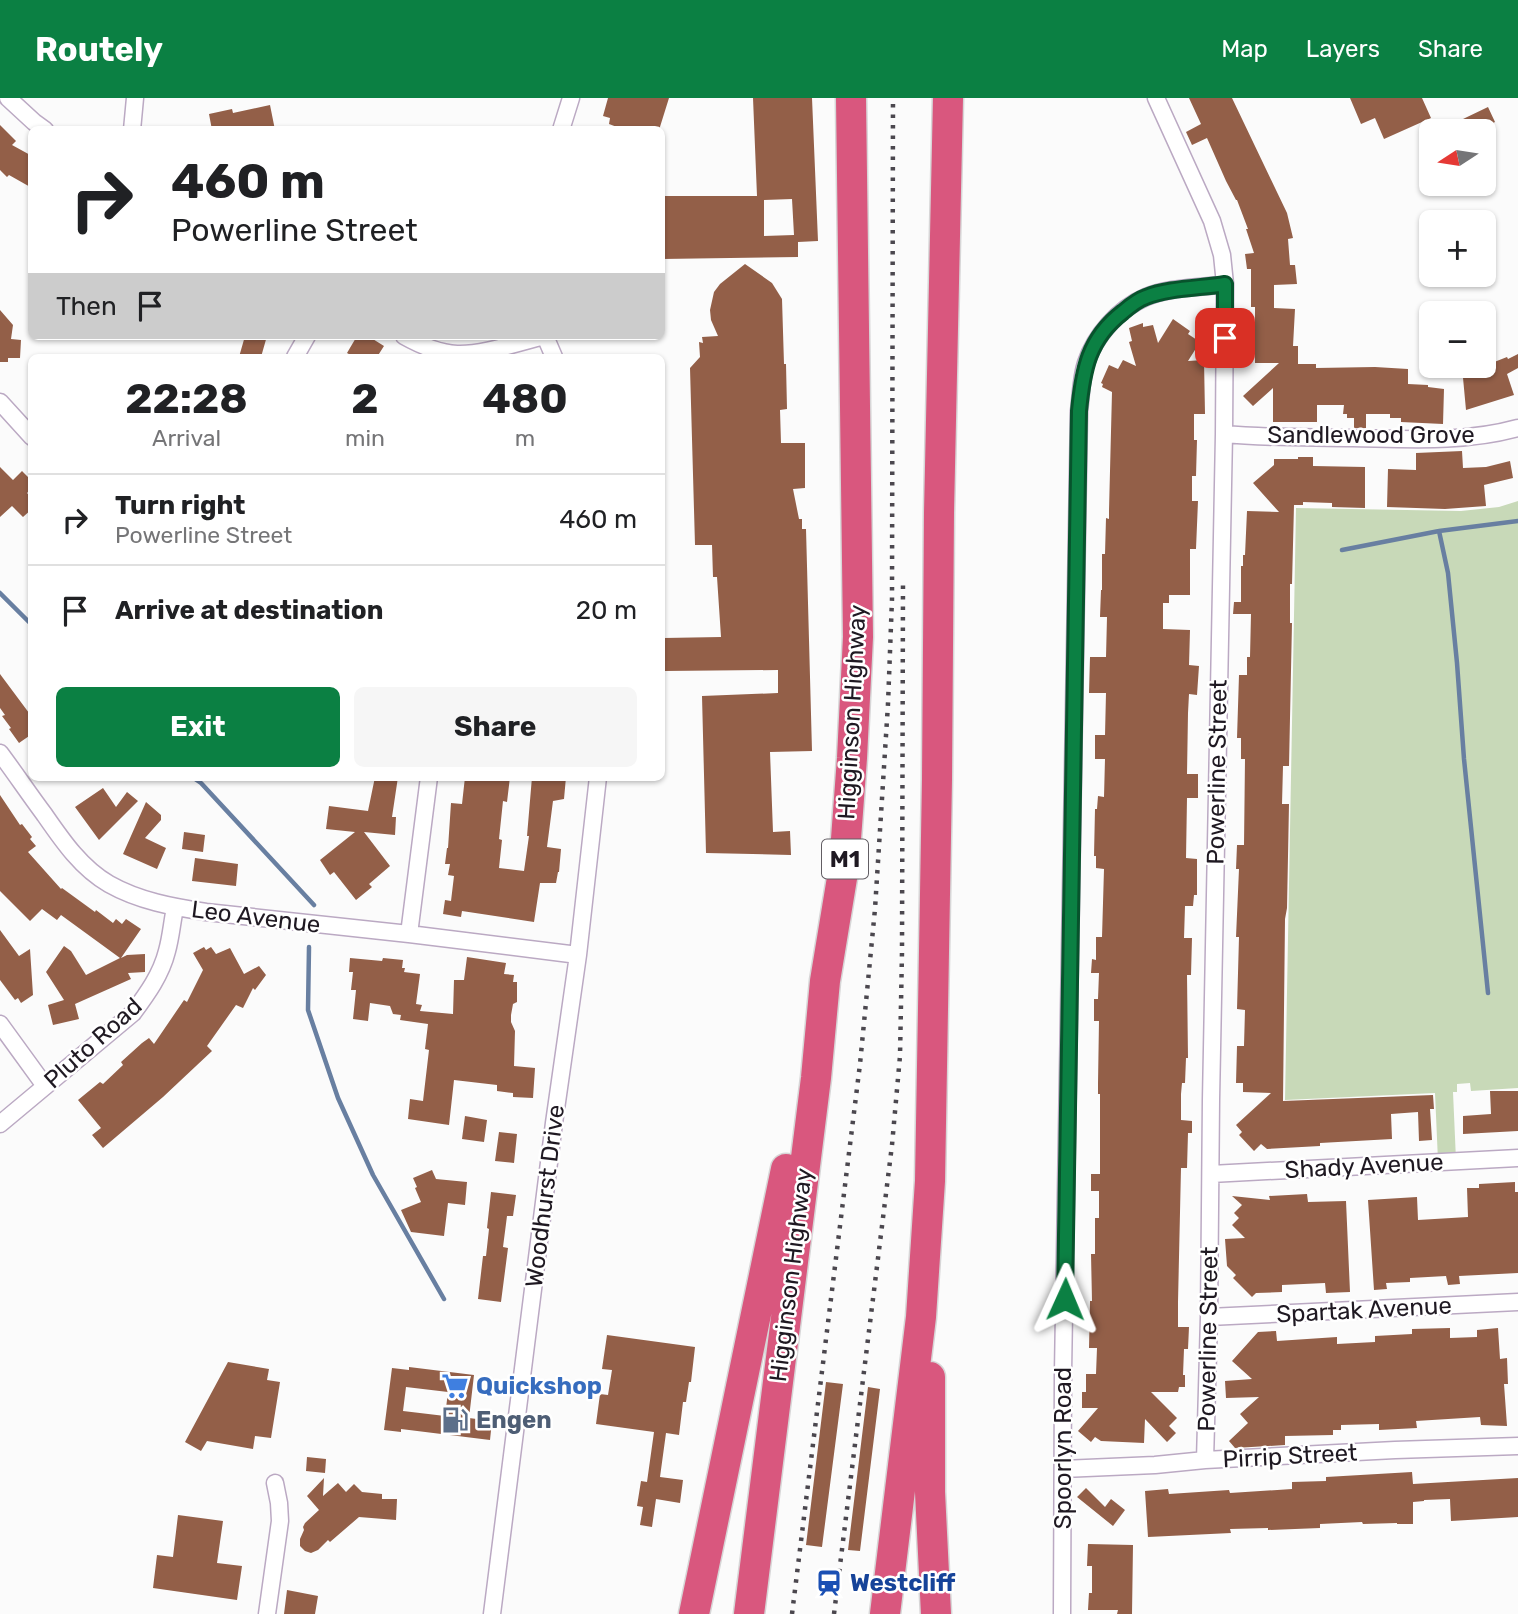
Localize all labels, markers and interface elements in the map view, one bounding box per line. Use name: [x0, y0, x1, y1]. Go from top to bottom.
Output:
text: Routely: [35, 30, 163, 69]
text: Map: [1221, 35, 1268, 63]
text: Layers: [1306, 35, 1380, 63]
text: Share: [1418, 35, 1483, 63]
north arrow: [1419, 119, 1496, 196]
map controls: [1419, 119, 1496, 378]
text: 460 m: [171, 152, 325, 210]
icon: right: [56, 154, 147, 245]
button: +: [1419, 210, 1496, 287]
text: Powerline Street: [171, 211, 418, 249]
icon: arrive: [131, 287, 169, 325]
text: Then: [56, 291, 117, 322]
button: −: [1419, 301, 1496, 378]
pin: [1195, 308, 1255, 368]
icon: arrive: [1206, 319, 1244, 357]
text: 22:28: [125, 374, 248, 424]
text: 2: [351, 374, 379, 424]
text: 480: [482, 374, 568, 424]
street label: Sandlewood Grove: [1267, 421, 1475, 449]
text: Arrival: [152, 424, 221, 452]
text: min: [345, 424, 385, 452]
text: m: [515, 424, 535, 452]
text: Turn right: [115, 490, 245, 521]
icon: right: [56, 501, 94, 539]
text: 460 m: [559, 504, 637, 535]
text: Powerline Street: [115, 521, 292, 549]
icon: arrive: [56, 592, 94, 630]
text: Arrive at destination: [115, 595, 383, 626]
text: 20 m: [576, 595, 637, 626]
street label: Higginson Highway: [832, 604, 872, 820]
street label: Powerline Street: [1201, 679, 1233, 865]
button: Exit: [56, 687, 340, 767]
button: Share: [354, 687, 637, 767]
road number: M1: [822, 839, 868, 878]
street label: Leo Avenue: [190, 895, 322, 939]
street label: Pluto Road: [38, 992, 148, 1094]
street label: Woodhurst Drive: [520, 1103, 570, 1289]
street label: Shady Avenue: [1284, 1148, 1444, 1184]
street label: Higginson Highway: [764, 1166, 818, 1384]
street label: Powerline Street: [1192, 1246, 1224, 1432]
position arrow: [1028, 1262, 1102, 1336]
street label: Spartak Avenue: [1276, 1291, 1452, 1329]
street label: Spoorlyn Road: [1049, 1367, 1077, 1529]
supermarket icon: Quickshop: [440, 1371, 470, 1401]
place label: Quickshop: [476, 1372, 602, 1400]
fuel station icon: Engen: [440, 1405, 470, 1435]
place label: Engen: [476, 1406, 552, 1434]
street label: Pirrip Street: [1222, 1438, 1358, 1474]
station icon: Westcliff: [814, 1568, 844, 1598]
place label: Westcliff: [850, 1569, 956, 1597]

